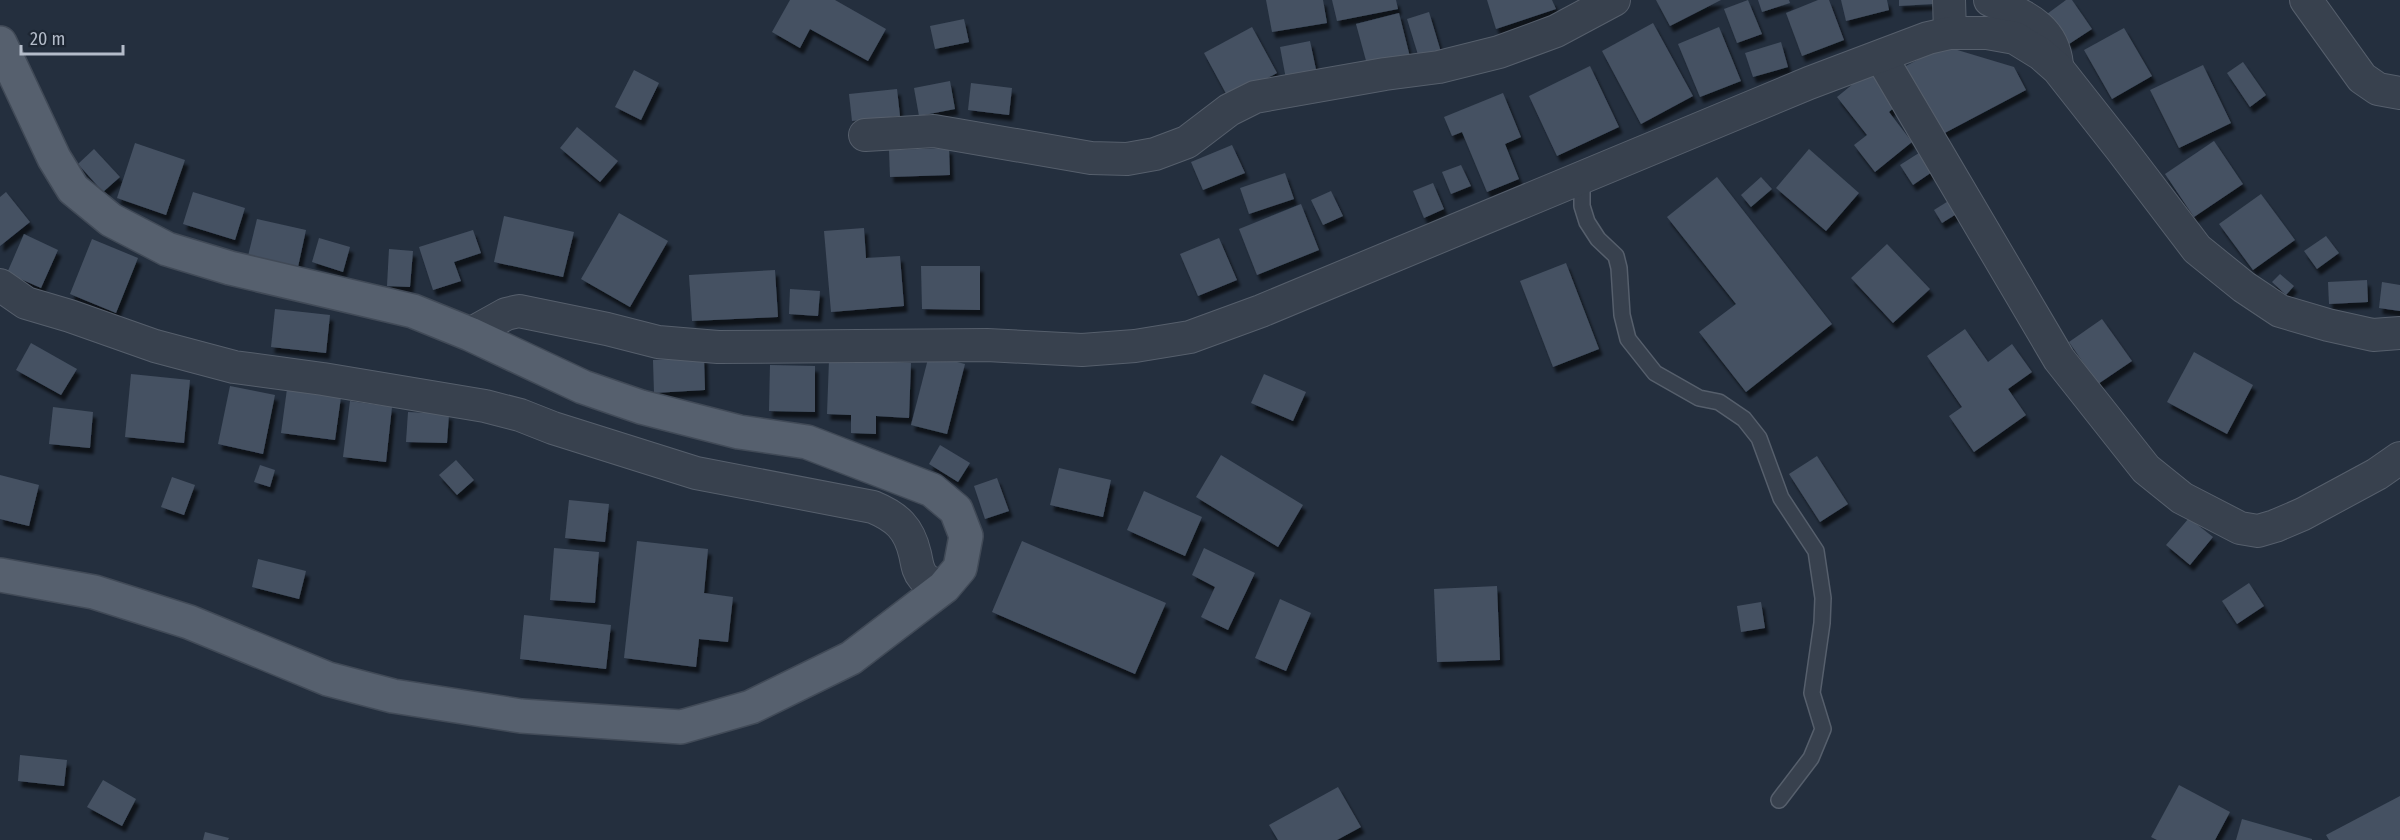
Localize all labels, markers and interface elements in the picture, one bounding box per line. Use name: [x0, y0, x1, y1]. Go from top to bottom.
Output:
scale bar: [21, 18, 123, 56]
text: 20 m: [30, 28, 65, 50]

